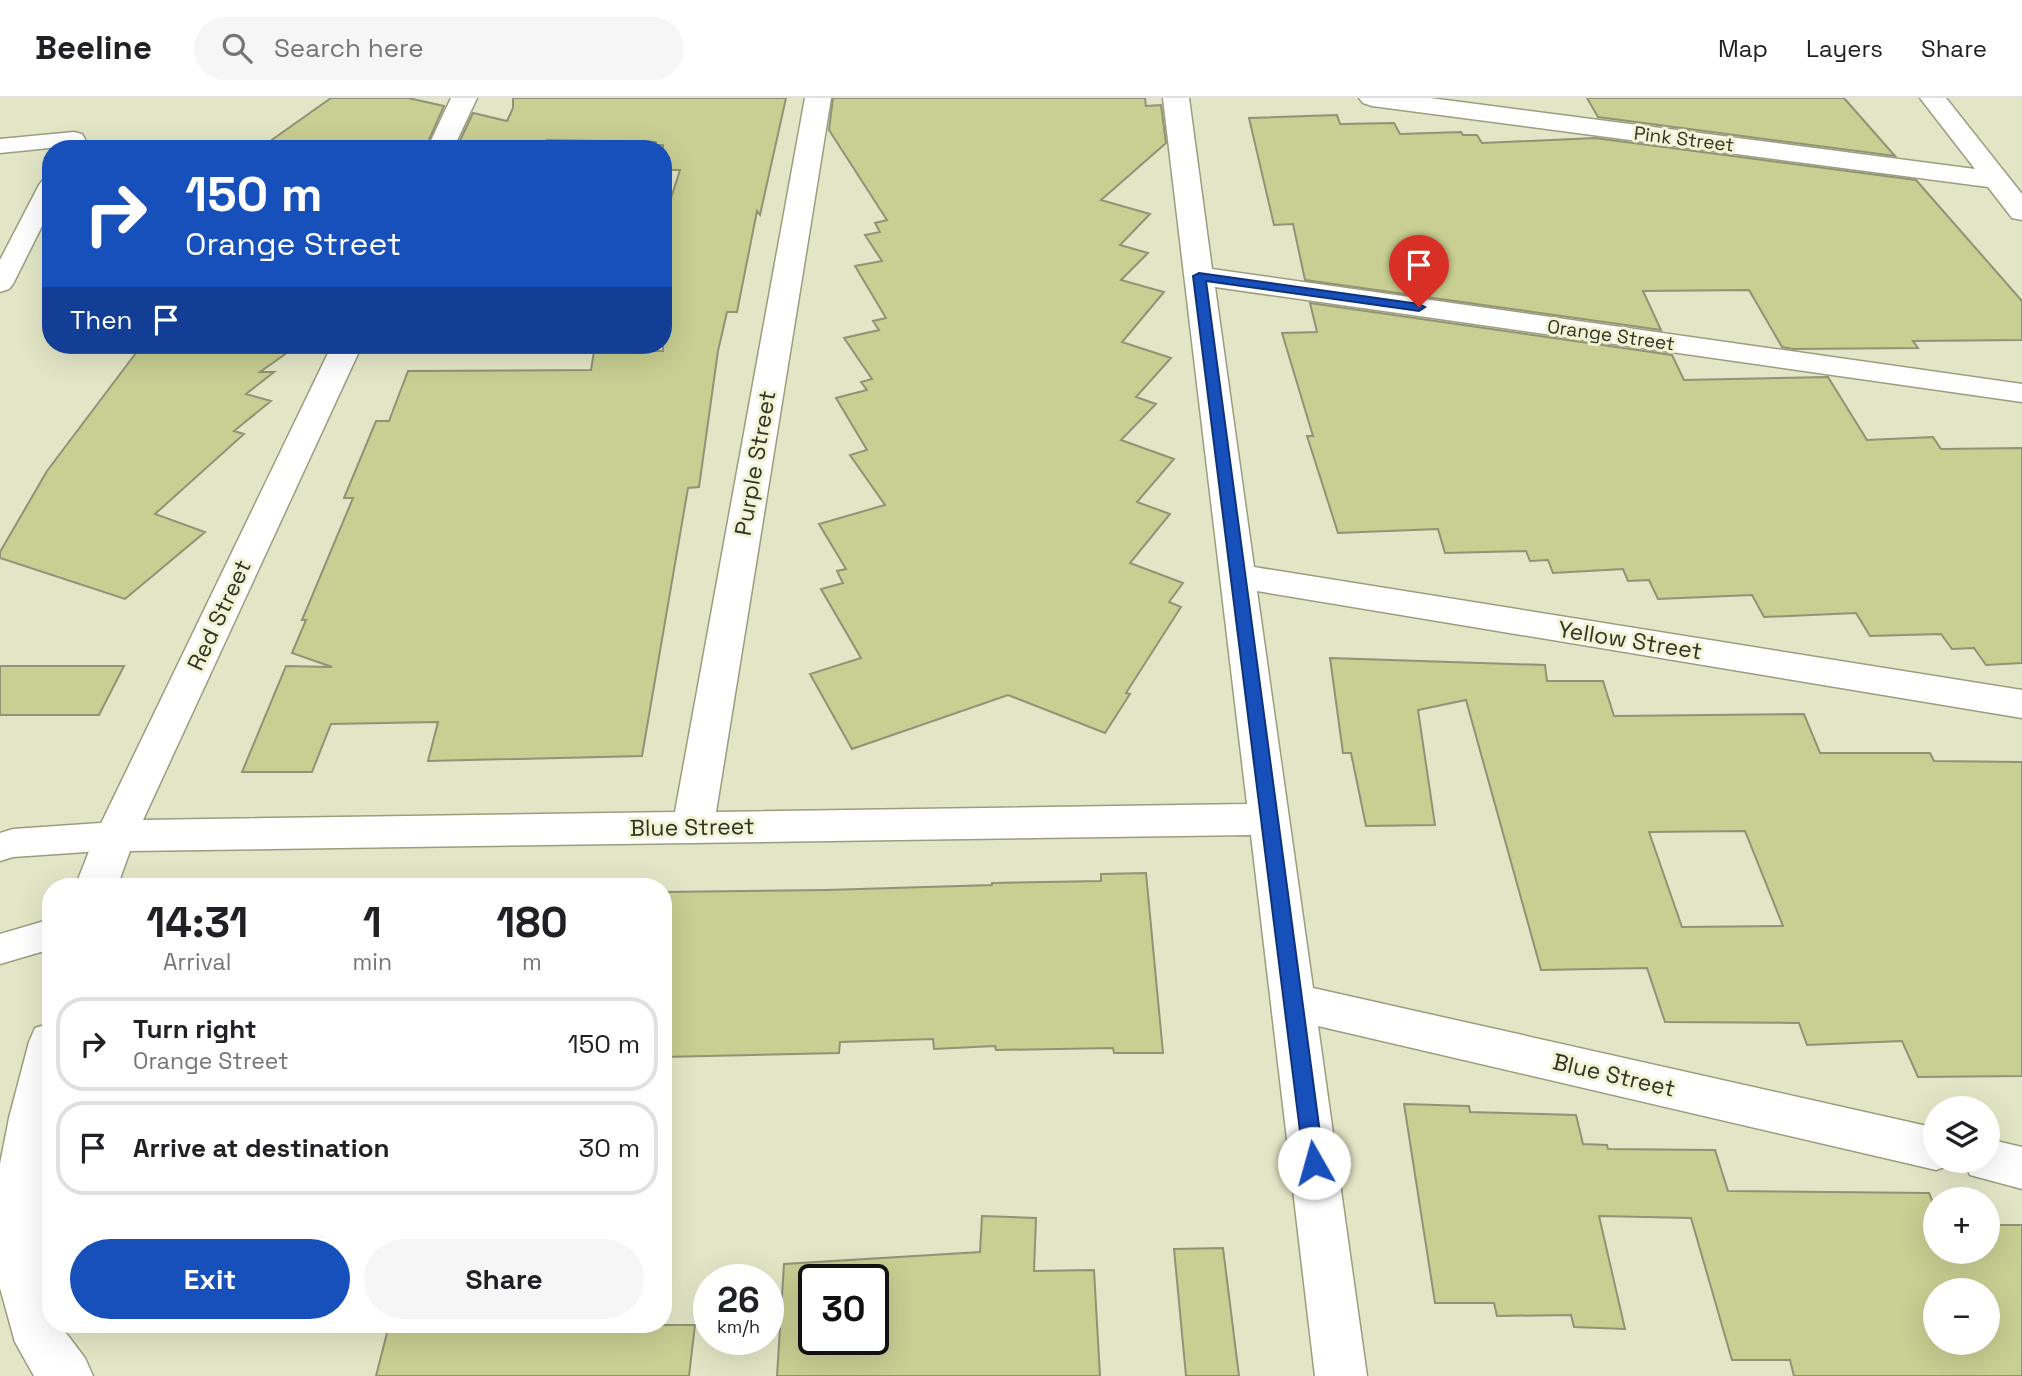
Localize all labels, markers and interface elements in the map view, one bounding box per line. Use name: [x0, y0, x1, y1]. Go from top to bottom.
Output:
search box: [194, 17, 684, 80]
text: Beeline: [35, 27, 152, 69]
icon: search: [218, 29, 256, 67]
text: Search here: [274, 31, 424, 65]
text: Map: [1718, 33, 1768, 64]
text: Layers: [1806, 33, 1883, 64]
text: Share: [1921, 33, 1987, 64]
street label: Pink Street: [1632, 120, 1736, 158]
text: 150 m: [185, 163, 323, 225]
icon: right: [70, 168, 161, 259]
text: Orange Street: [185, 224, 401, 264]
pin: [1389, 235, 1449, 307]
icon: arrive: [1400, 246, 1438, 284]
icon: arrive: [147, 301, 185, 339]
text: Then: [70, 303, 133, 337]
street label: Orange Street: [1546, 314, 1676, 356]
street label: Purple Street: [727, 388, 783, 538]
street label: Red Street: [180, 555, 258, 675]
street label: Yellow Street: [1556, 614, 1704, 666]
street label: Blue Street: [629, 811, 755, 843]
text: 14:31: [146, 896, 248, 949]
text: 1: [363, 896, 382, 949]
text: 180: [496, 896, 568, 949]
text: Arrival: [163, 947, 231, 977]
text: min: [353, 947, 392, 977]
text: m: [522, 947, 542, 977]
text: Turn right: [133, 1012, 257, 1046]
icon: right: [74, 1025, 112, 1063]
text: 150 m: [568, 1027, 640, 1061]
text: Orange Street: [133, 1046, 289, 1076]
street label: Blue Street: [1550, 1046, 1678, 1104]
map controls: [1923, 1096, 2000, 1355]
button: layers: [1923, 1096, 2000, 1173]
position arrow: [1277, 1126, 1351, 1200]
icon: arrive: [74, 1129, 112, 1167]
text: Arrive at destination: [133, 1131, 390, 1165]
text: 30 m: [579, 1131, 640, 1165]
button: +: [1923, 1187, 2000, 1264]
button: Exit: [70, 1239, 350, 1319]
button: Share: [364, 1239, 644, 1319]
speed limit sign: 30: [798, 1264, 889, 1355]
text: 26: [717, 1278, 760, 1322]
button: −: [1923, 1278, 2000, 1355]
text: km/h: [717, 1315, 760, 1338]

